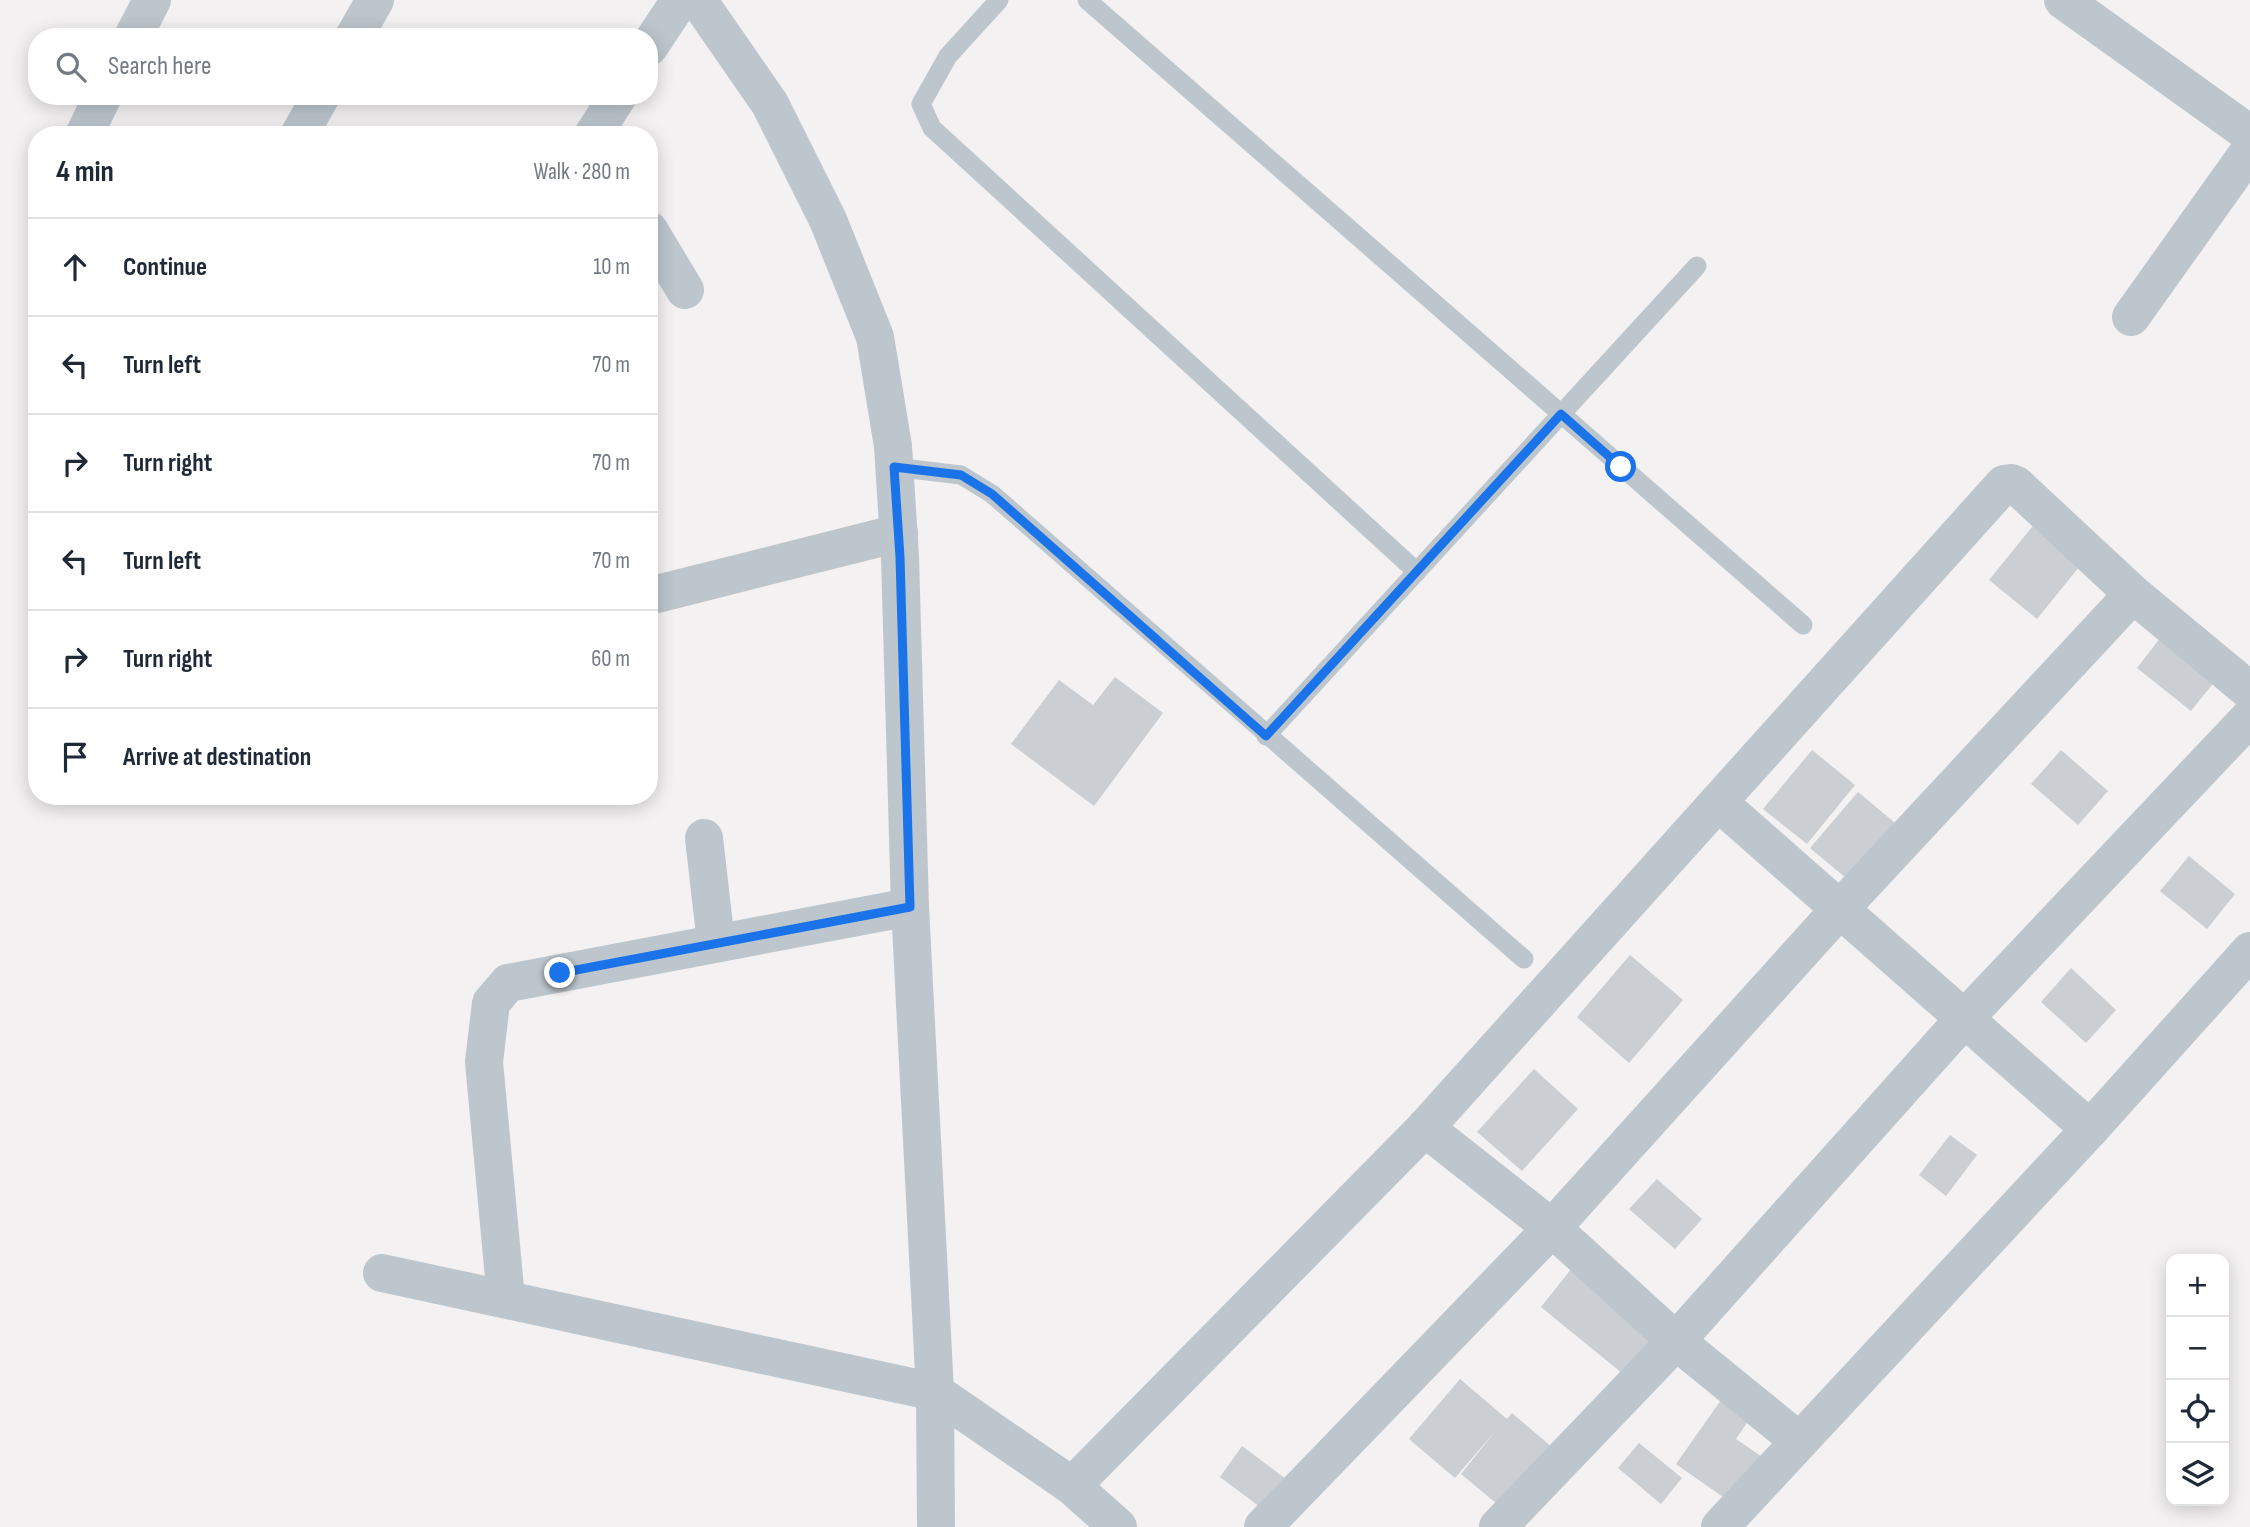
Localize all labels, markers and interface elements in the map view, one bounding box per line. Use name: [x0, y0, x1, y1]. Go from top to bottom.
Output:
search box: [28, 28, 658, 105]
icon: search: [52, 48, 90, 86]
text: Search here: [108, 51, 211, 82]
text: 4 min: [56, 154, 114, 190]
text: Walk · 280 m: [534, 158, 630, 186]
icon: ahead: [56, 248, 94, 286]
text: Continue: [123, 252, 207, 283]
text: 10 m: [593, 253, 630, 281]
icon: left: [56, 346, 94, 384]
text: Turn left: [123, 350, 201, 381]
text: 70 m: [592, 351, 630, 379]
icon: right: [56, 444, 94, 482]
text: Turn right: [123, 448, 212, 479]
text: 70 m: [592, 449, 630, 477]
route start: [1605, 451, 1636, 482]
icon: left: [56, 542, 94, 580]
text: Turn left: [123, 546, 201, 577]
text: 70 m: [592, 547, 630, 575]
icon: right: [56, 640, 94, 678]
text: Turn right: [123, 644, 212, 675]
text: 60 m: [591, 645, 630, 673]
icon: arrive: [56, 738, 94, 776]
text: Arrive at destination: [123, 742, 311, 773]
route end: [544, 957, 575, 988]
map controls: [2166, 1254, 2229, 1506]
button: +: [2166, 1254, 2229, 1317]
button: −: [2166, 1317, 2229, 1380]
button: locate: [2166, 1380, 2229, 1443]
button: layers: [2166, 1443, 2229, 1506]

